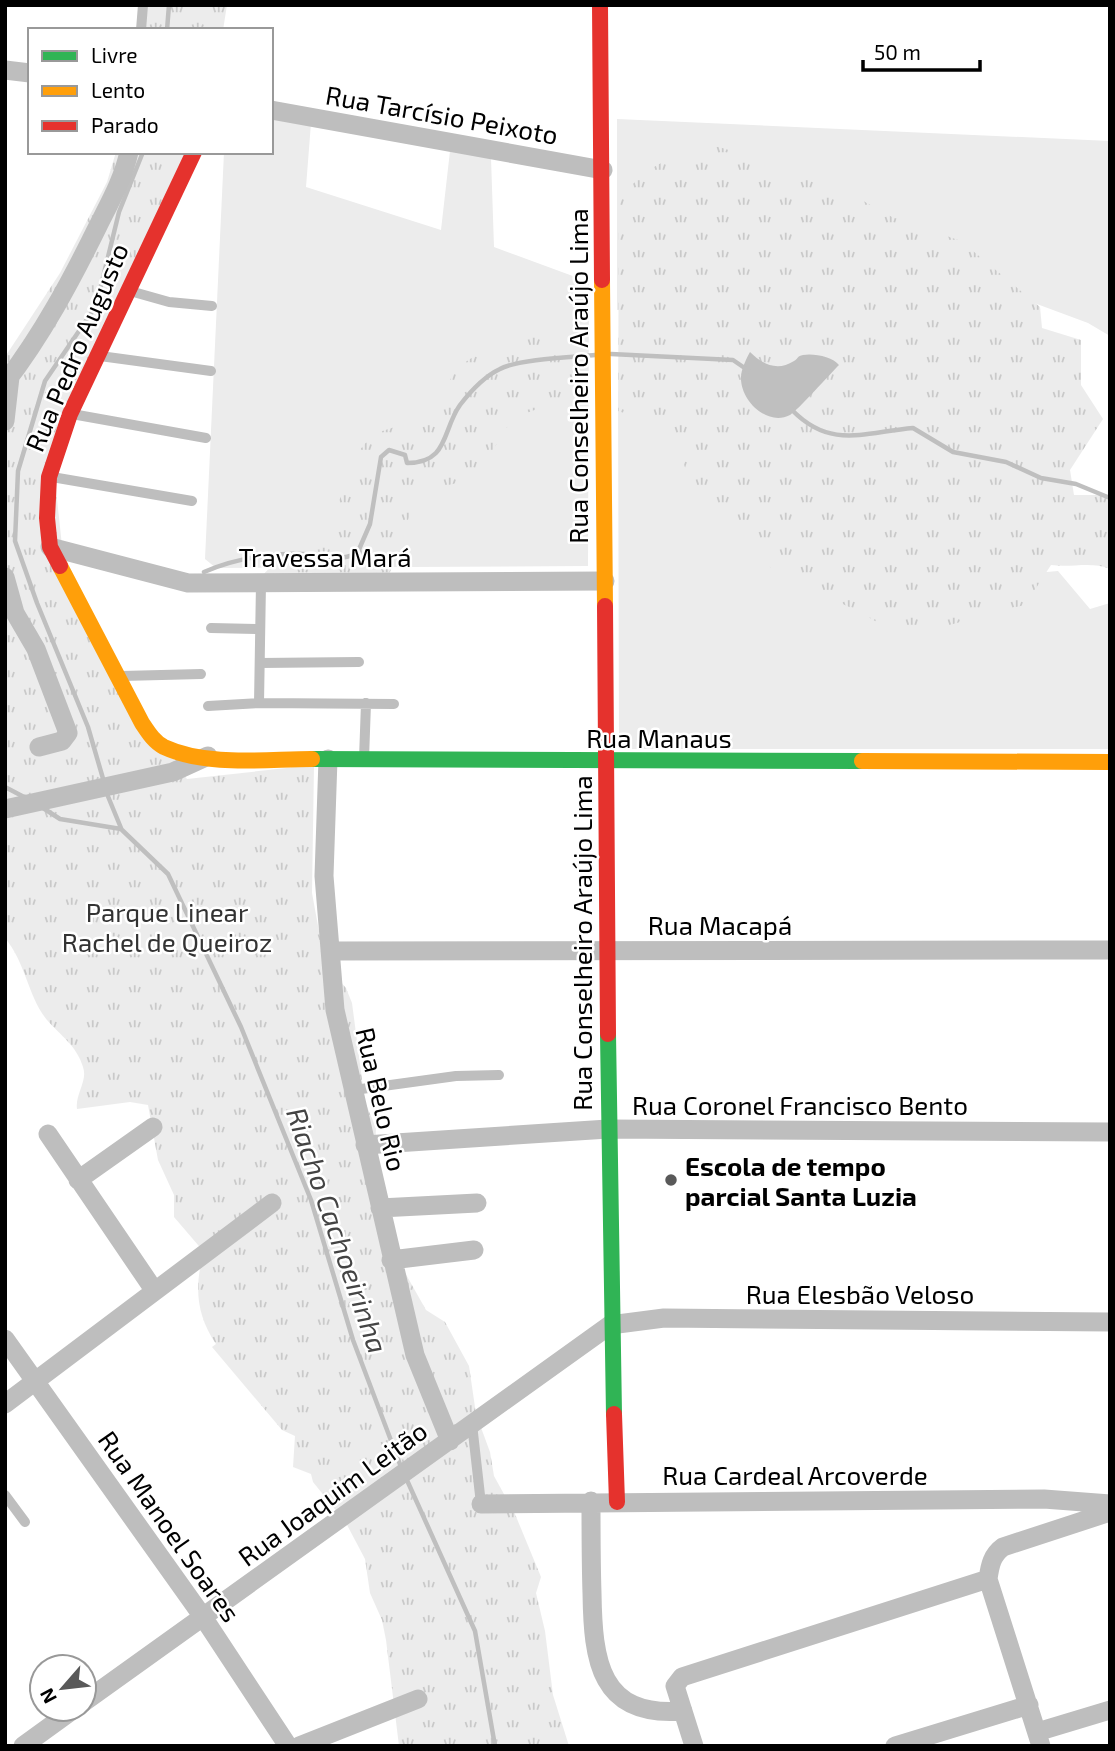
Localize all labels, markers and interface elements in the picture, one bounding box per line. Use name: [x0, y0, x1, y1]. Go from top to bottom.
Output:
legend: [28, 28, 273, 154]
scale bar: [863, 28, 980, 72]
text: 50 m: [874, 39, 921, 64]
text: Livre: [91, 42, 138, 67]
text: Lento: [91, 77, 145, 102]
street label: Rua Tarcísio Peixoto: [323, 78, 561, 150]
text: Parado: [91, 112, 159, 137]
street label: Rua Conselheiro Araújo Lima: [562, 208, 593, 544]
street label: Rua Pedro Augusto: [18, 238, 134, 456]
street label: Travessa Mará: [238, 541, 412, 572]
street label: Rua Manaus: [586, 722, 732, 753]
street label: Rua Conselheiro Araújo Lima: [566, 775, 597, 1111]
park label: Parque Linear Rachel de Queiroz: [62, 896, 272, 957]
street label: Rua Macapá: [648, 909, 792, 940]
street label: Rua Belo Rio: [350, 1024, 414, 1174]
street label: Rua Coronel Francisco Bento: [632, 1089, 968, 1120]
water label: Riacho Cachoeirinha: [280, 1103, 396, 1357]
place label: Escola de tempo parcial Santa Luzia: [685, 1150, 917, 1211]
marker: Escola de tempo parcial Santa Luzia: [663, 1172, 679, 1188]
street label: Rua Elesbão Veloso: [746, 1278, 974, 1309]
street label: Rua Joaquim Leitão: [232, 1414, 432, 1572]
street label: Rua Manoel Soares: [93, 1425, 247, 1627]
street label: Rua Cardeal Arcoverde: [662, 1459, 928, 1490]
north arrow: [28, 1653, 98, 1723]
text: N: [34, 1685, 61, 1708]

